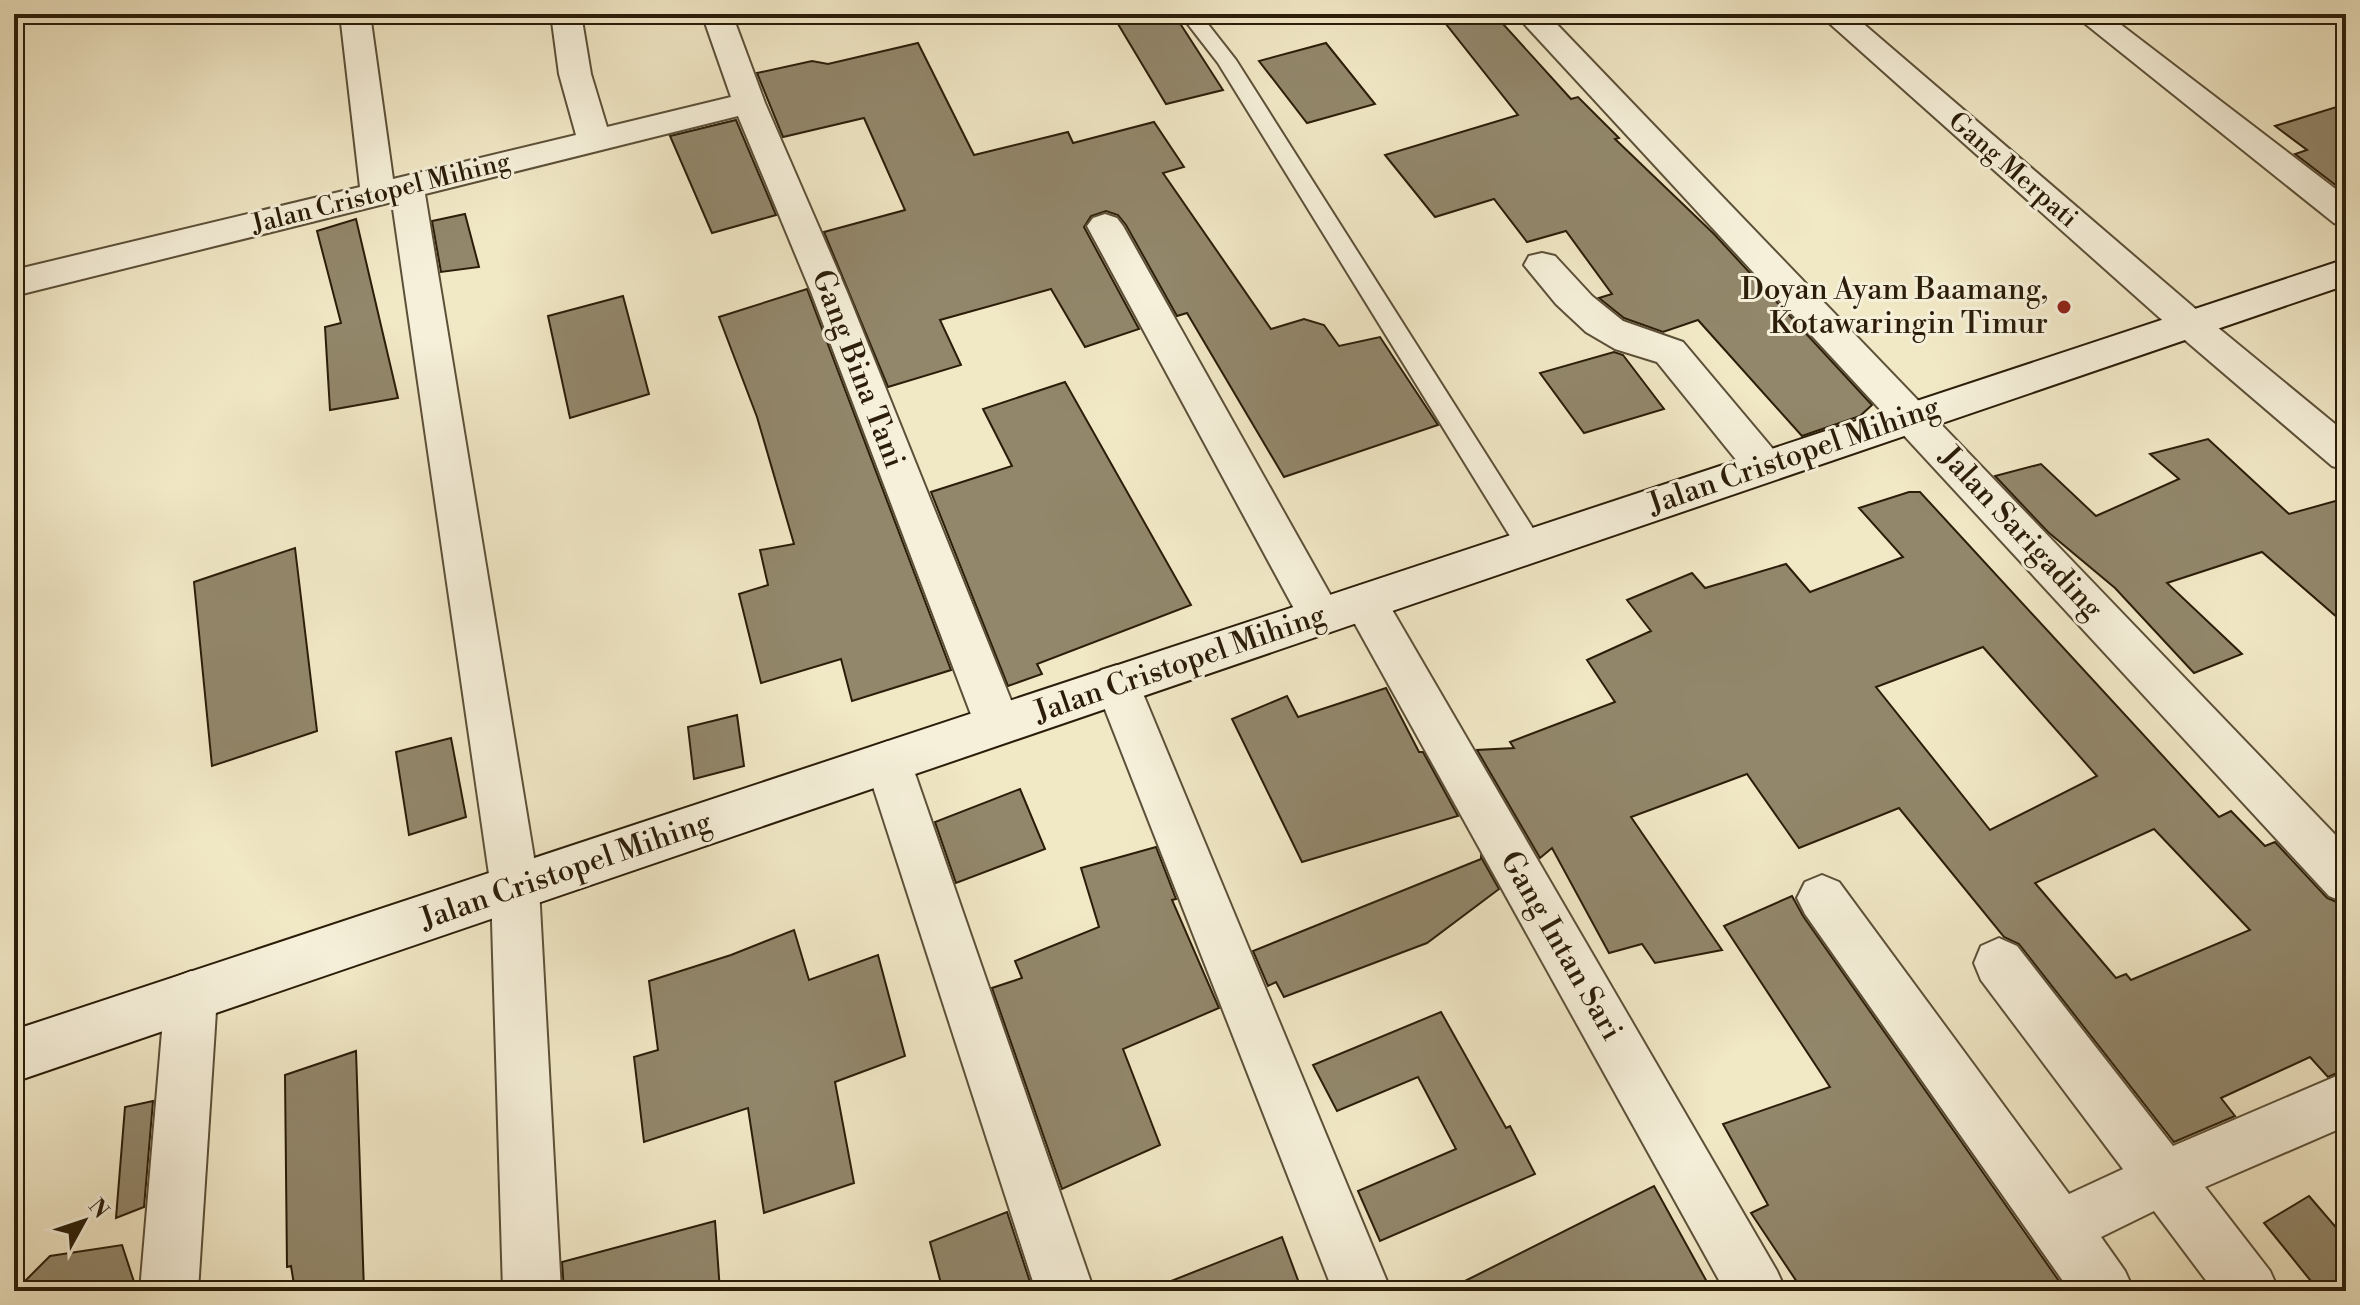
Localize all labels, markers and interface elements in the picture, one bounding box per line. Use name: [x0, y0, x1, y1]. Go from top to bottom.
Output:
street label: Gang Merpati: [1942, 105, 2084, 235]
street label: Jalan Cristopel Mihing: [248, 145, 514, 241]
street label: Gang Bina Tani: [803, 264, 913, 474]
place label: Doyan Ayam Baamang, Kotawaringin Timur: [1741, 271, 2048, 343]
marker: Doyan Ayam Baamang, Kotawaringin Timur: [2055, 298, 2073, 316]
street label: Jalan Cristopel Mihing: [1642, 388, 1945, 524]
street label: Jalan Sarigading: [1930, 438, 2111, 628]
street label: Jalan Cristopel Mihing: [1028, 596, 1331, 732]
street label: Jalan Cristopel Mihing: [414, 803, 717, 939]
street label: Gang Intan Sari: [1491, 845, 1631, 1048]
north arrow: [44, 1181, 124, 1261]
text: N: [82, 1194, 114, 1225]

